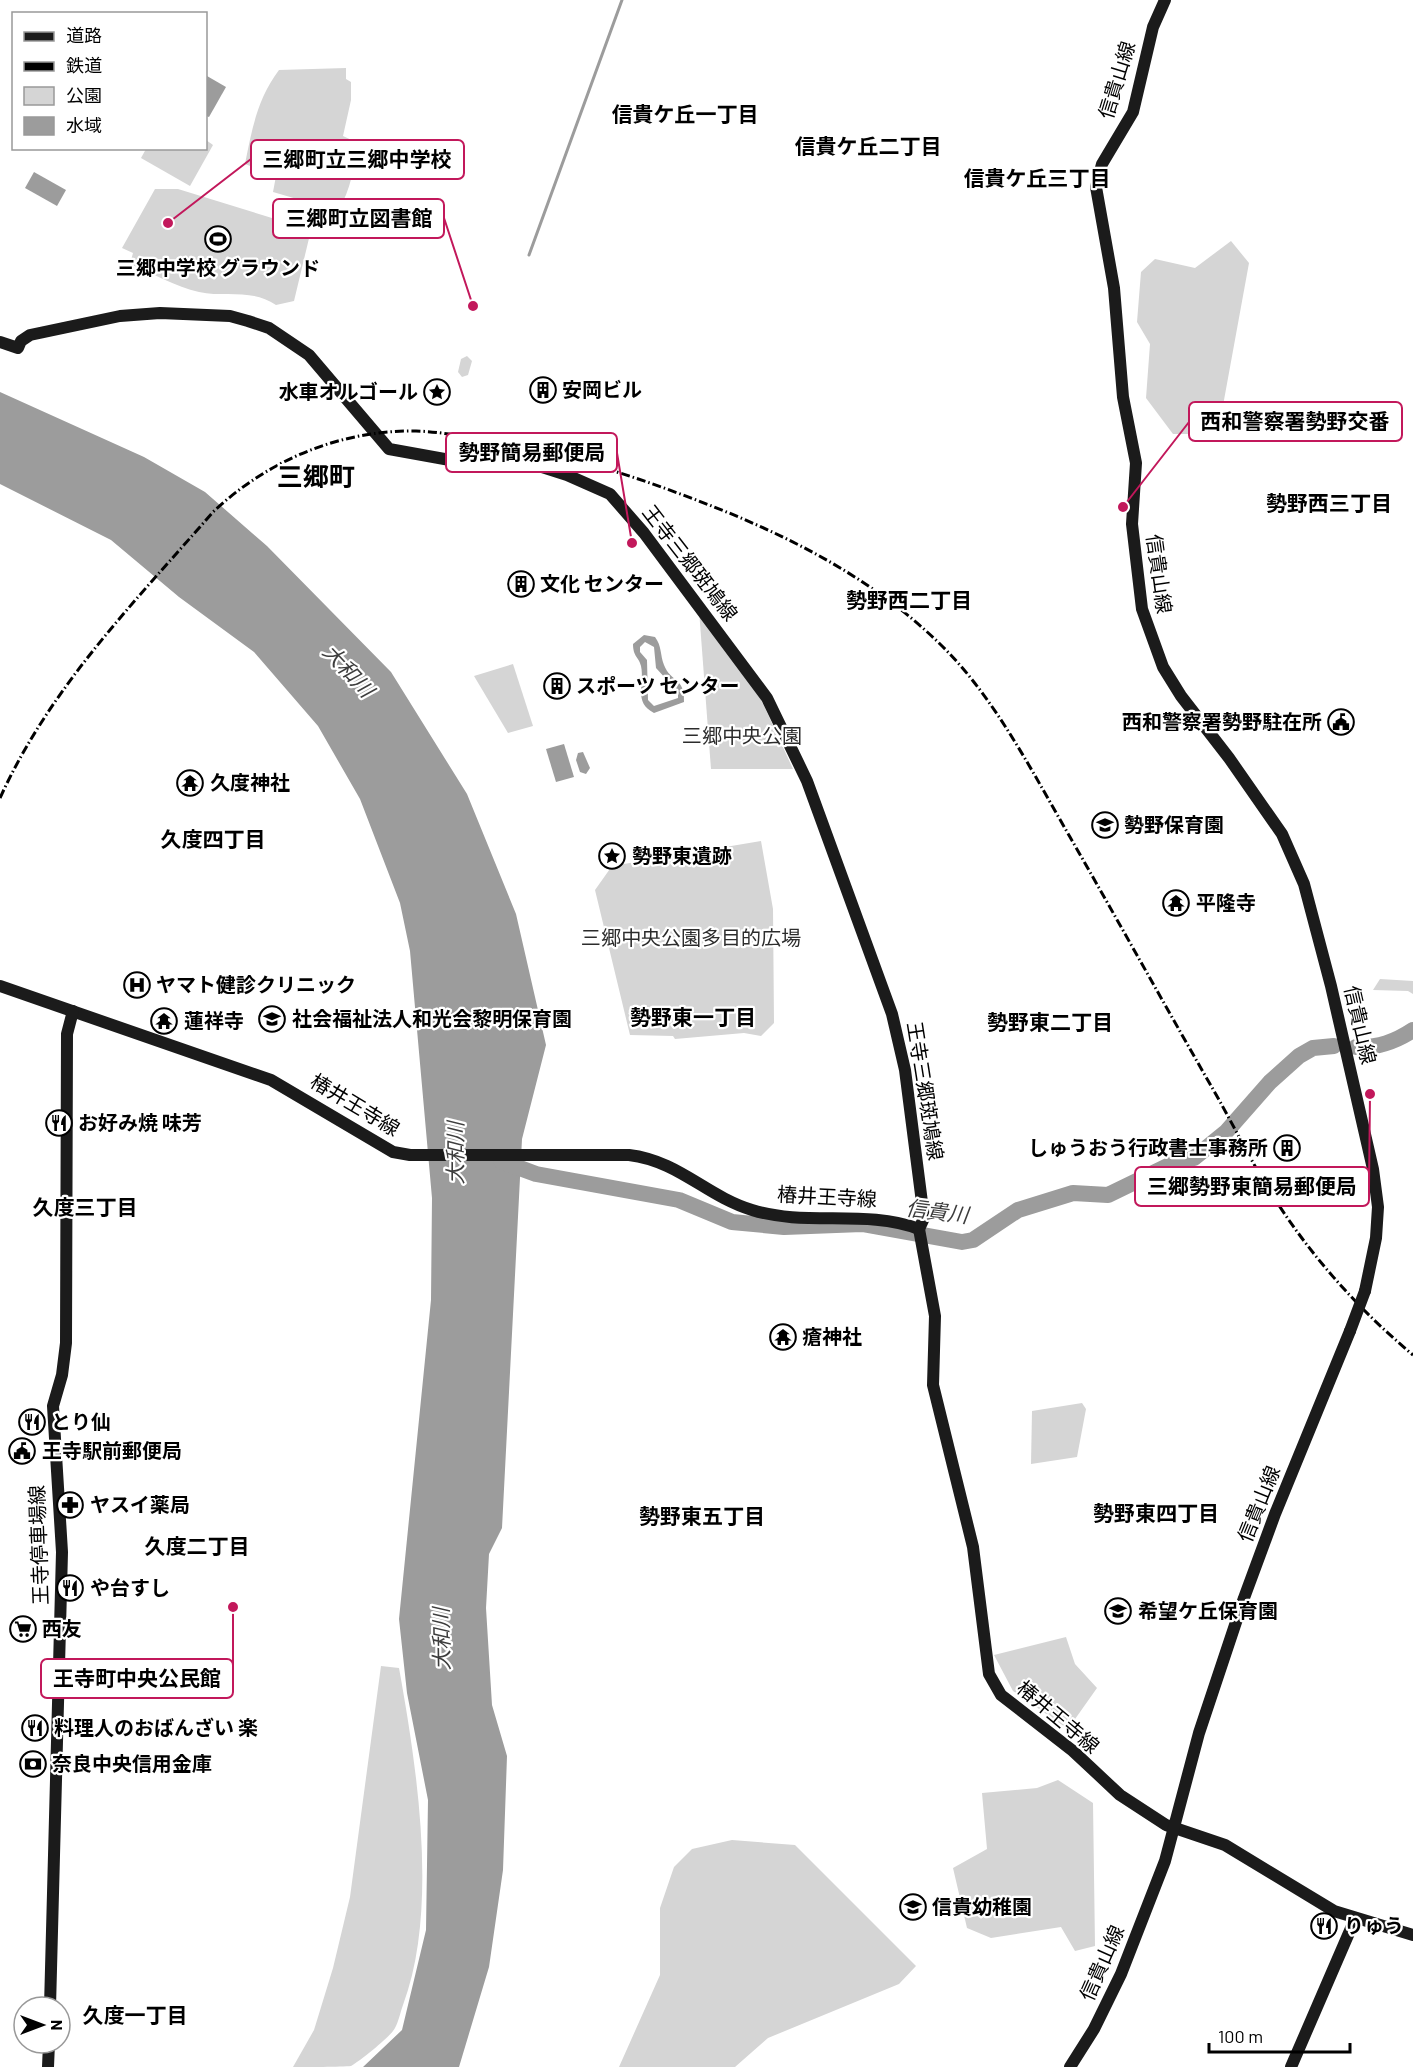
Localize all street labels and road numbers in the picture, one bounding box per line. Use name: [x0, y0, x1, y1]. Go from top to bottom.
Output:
street label: 信貴山線: [1093, 38, 1139, 121]
street label: 王寺三郷斑鳩線: [638, 500, 743, 625]
street label: 信貴山線: [1143, 533, 1177, 615]
street label: 信貴山線: [1340, 983, 1382, 1066]
street label: 王寺三郷斑鳩線: [903, 1020, 949, 1162]
street label: 椿井王寺線: [306, 1068, 405, 1140]
street label: 椿井王寺線: [776, 1181, 878, 1211]
street label: 信貴山線: [1232, 1462, 1284, 1545]
street label: 王寺停車場線: [24, 1485, 52, 1605]
street label: 椿井王寺線: [1013, 1675, 1105, 1758]
street label: 信貴山線: [1074, 1921, 1128, 2004]

